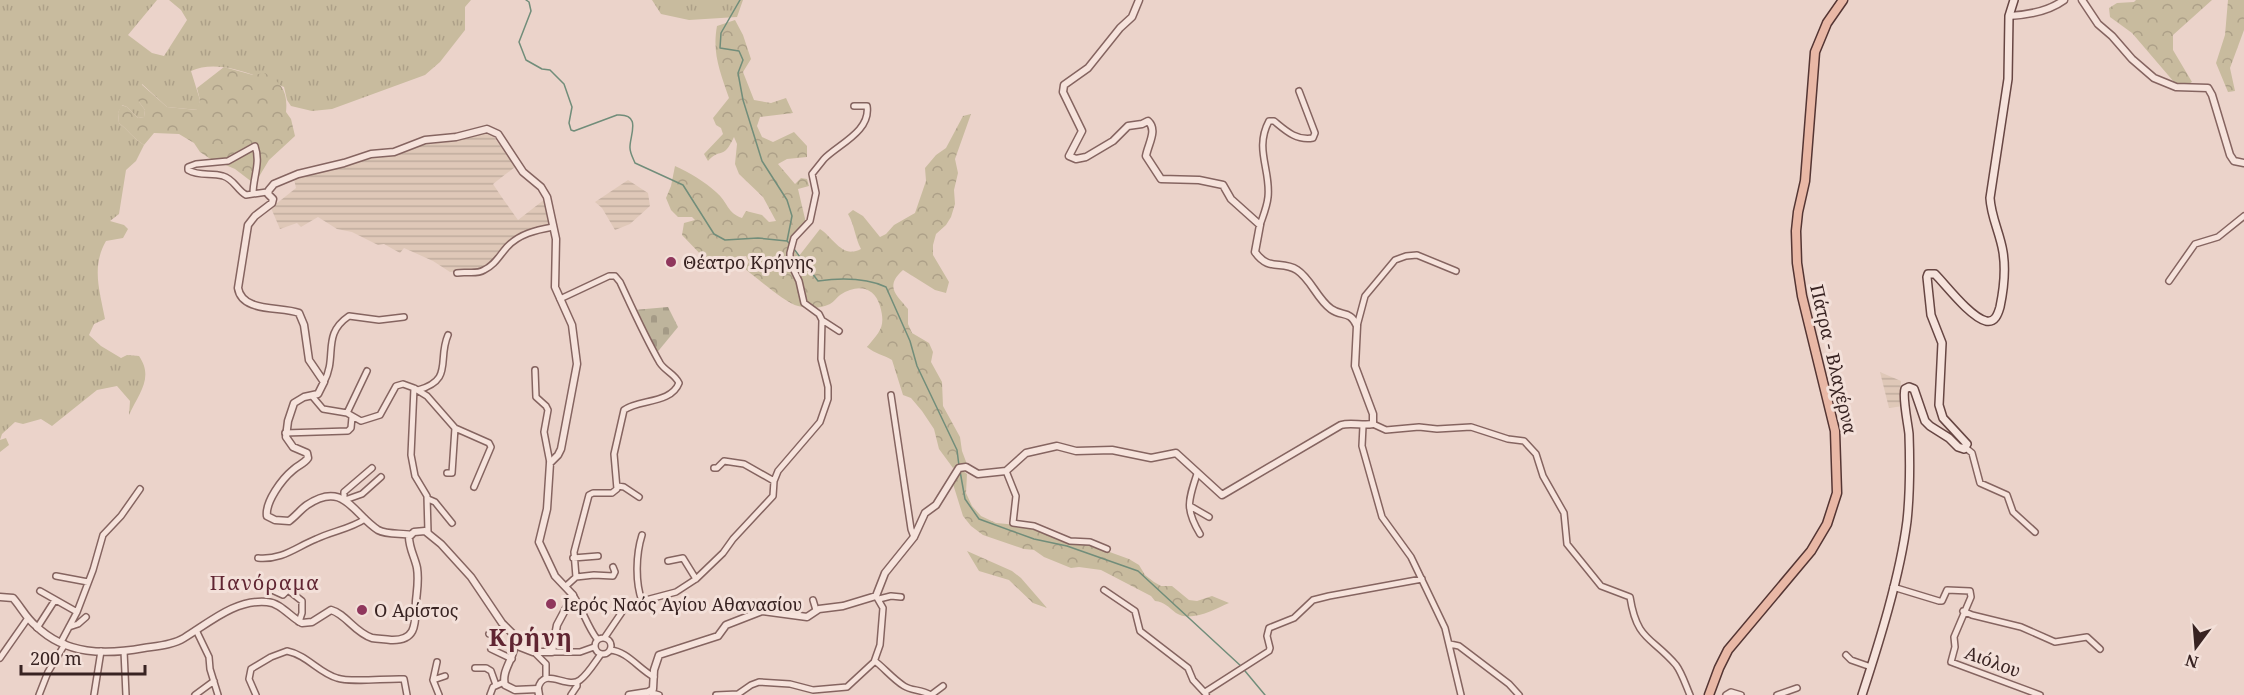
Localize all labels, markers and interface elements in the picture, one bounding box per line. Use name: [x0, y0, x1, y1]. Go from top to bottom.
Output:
place label: Θέατρο Κρήνης: [683, 250, 814, 274]
marker: Θέατρο Κρήνης: [664, 255, 678, 269]
street label: Πάτρα - Βλαχέρνα: [1805, 282, 1863, 436]
district label: Πανόραμα: [210, 569, 320, 596]
place label: Ιερός Ναός Αγίου Αθανασίου: [563, 592, 802, 616]
marker: Ιερός Ναός Αγίου Αθανασίου: [544, 597, 558, 611]
place label: Ο Αρίστος: [374, 598, 459, 622]
marker: Ο Αρίστος: [355, 603, 369, 617]
north arrow: [2166, 617, 2226, 677]
district label: Κρήνη: [489, 620, 573, 653]
scale bar: [21, 638, 146, 676]
street label: Αιόλου: [1962, 640, 2024, 682]
text: 200 m: [30, 646, 82, 670]
text: N: [2182, 649, 2201, 674]

